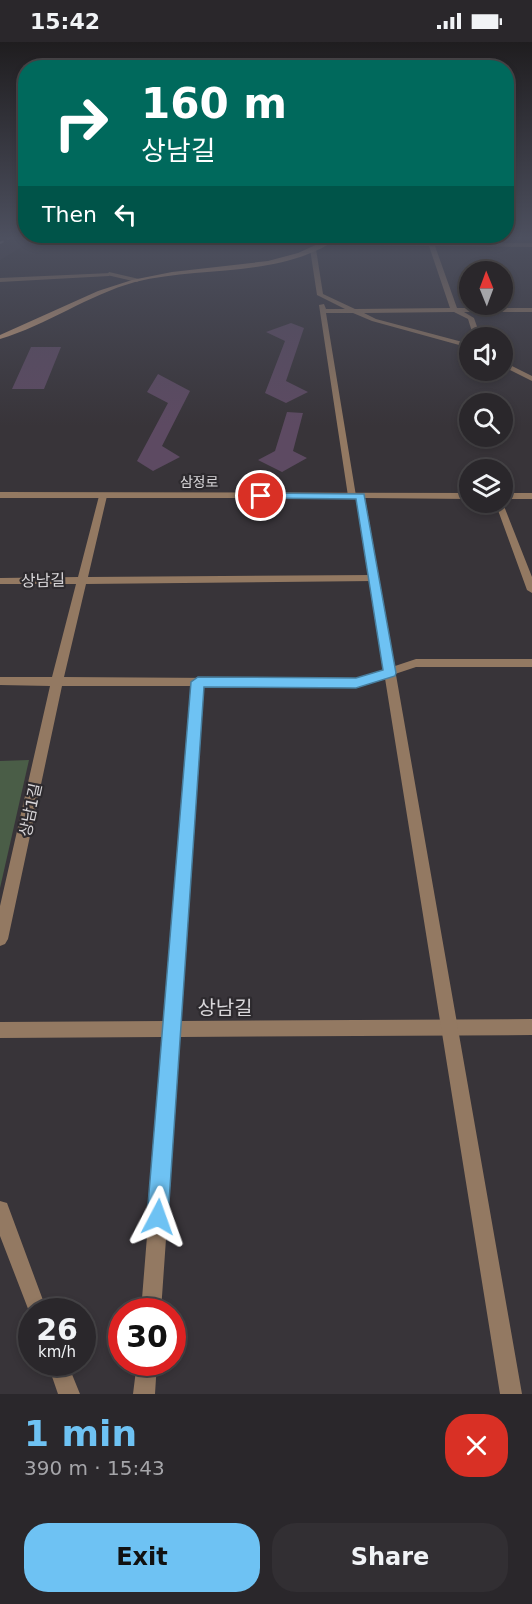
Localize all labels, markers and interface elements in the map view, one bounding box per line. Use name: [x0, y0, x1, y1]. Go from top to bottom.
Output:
text: 15:42: [30, 9, 100, 34]
text: 160 m: [141, 79, 287, 128]
icon: right: [42, 84, 120, 162]
text: 상남길: [141, 135, 216, 166]
icon: left: [109, 198, 142, 231]
text: Then: [42, 202, 97, 227]
north arrow: [459, 261, 513, 315]
map controls: [459, 261, 513, 513]
button: sound: [459, 327, 513, 381]
button: search: [459, 393, 513, 447]
button: layers: [459, 459, 513, 513]
pin: [235, 470, 286, 521]
street label: 삼정로: [180, 474, 218, 490]
icon: arrive: [244, 479, 277, 512]
street label: 상남길: [21, 571, 65, 590]
street label: 상남1길: [16, 782, 45, 839]
street label: 상남길: [197, 996, 253, 1020]
position arrow: [126, 1185, 190, 1249]
speed limit sign: 30: [108, 1298, 186, 1376]
text: 26: [36, 1312, 78, 1347]
text: km/h: [38, 1343, 76, 1361]
text: 1 min: [24, 1413, 137, 1454]
button: close: [445, 1414, 508, 1477]
text: 390 m · 15:43: [24, 1456, 165, 1480]
button: Exit: [24, 1523, 260, 1592]
button: Share: [272, 1523, 508, 1592]

